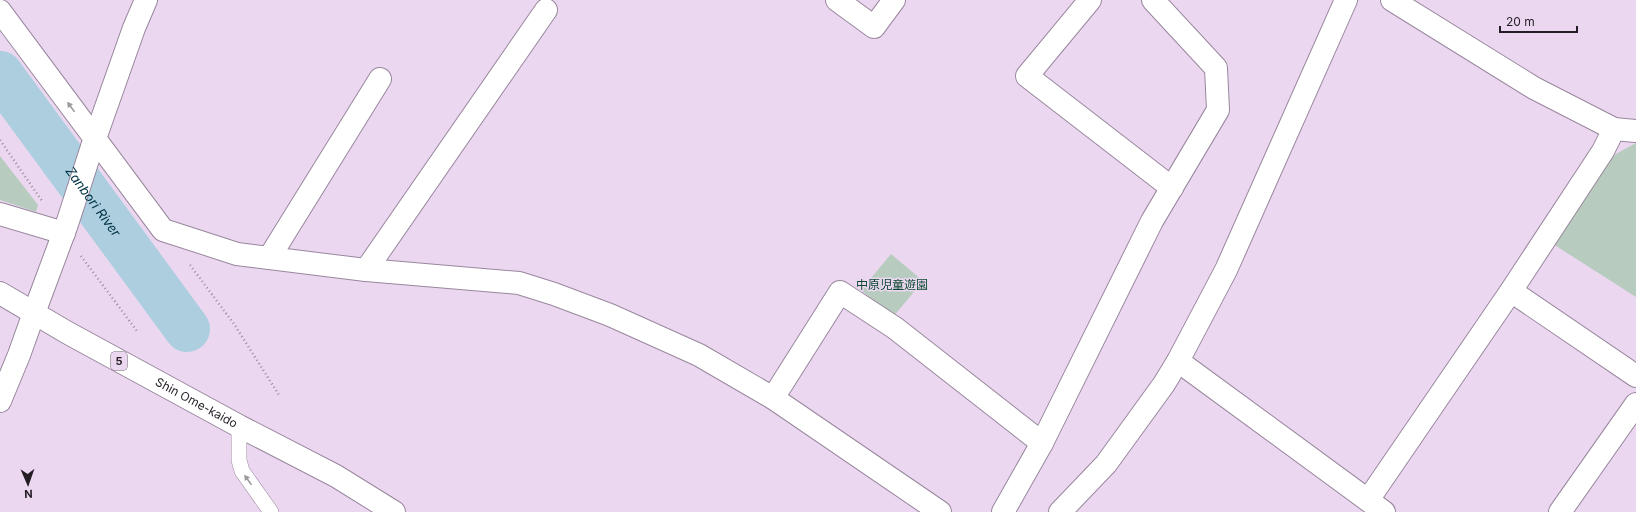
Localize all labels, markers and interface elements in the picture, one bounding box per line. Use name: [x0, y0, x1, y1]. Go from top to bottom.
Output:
scale bar: [1500, 8, 1577, 34]
text: 20 m: [1506, 14, 1535, 29]
one-way arrow: [68, 102, 76, 112]
water label: Zanbori River: [63, 163, 125, 240]
park label: 中原児童遊園: [856, 277, 928, 292]
road number: 5: [111, 352, 127, 370]
street label: Shin Ome-kaido: [153, 374, 240, 431]
north arrow: [8, 464, 48, 504]
one-way arrow: [244, 475, 252, 486]
text: N: [24, 487, 33, 501]

